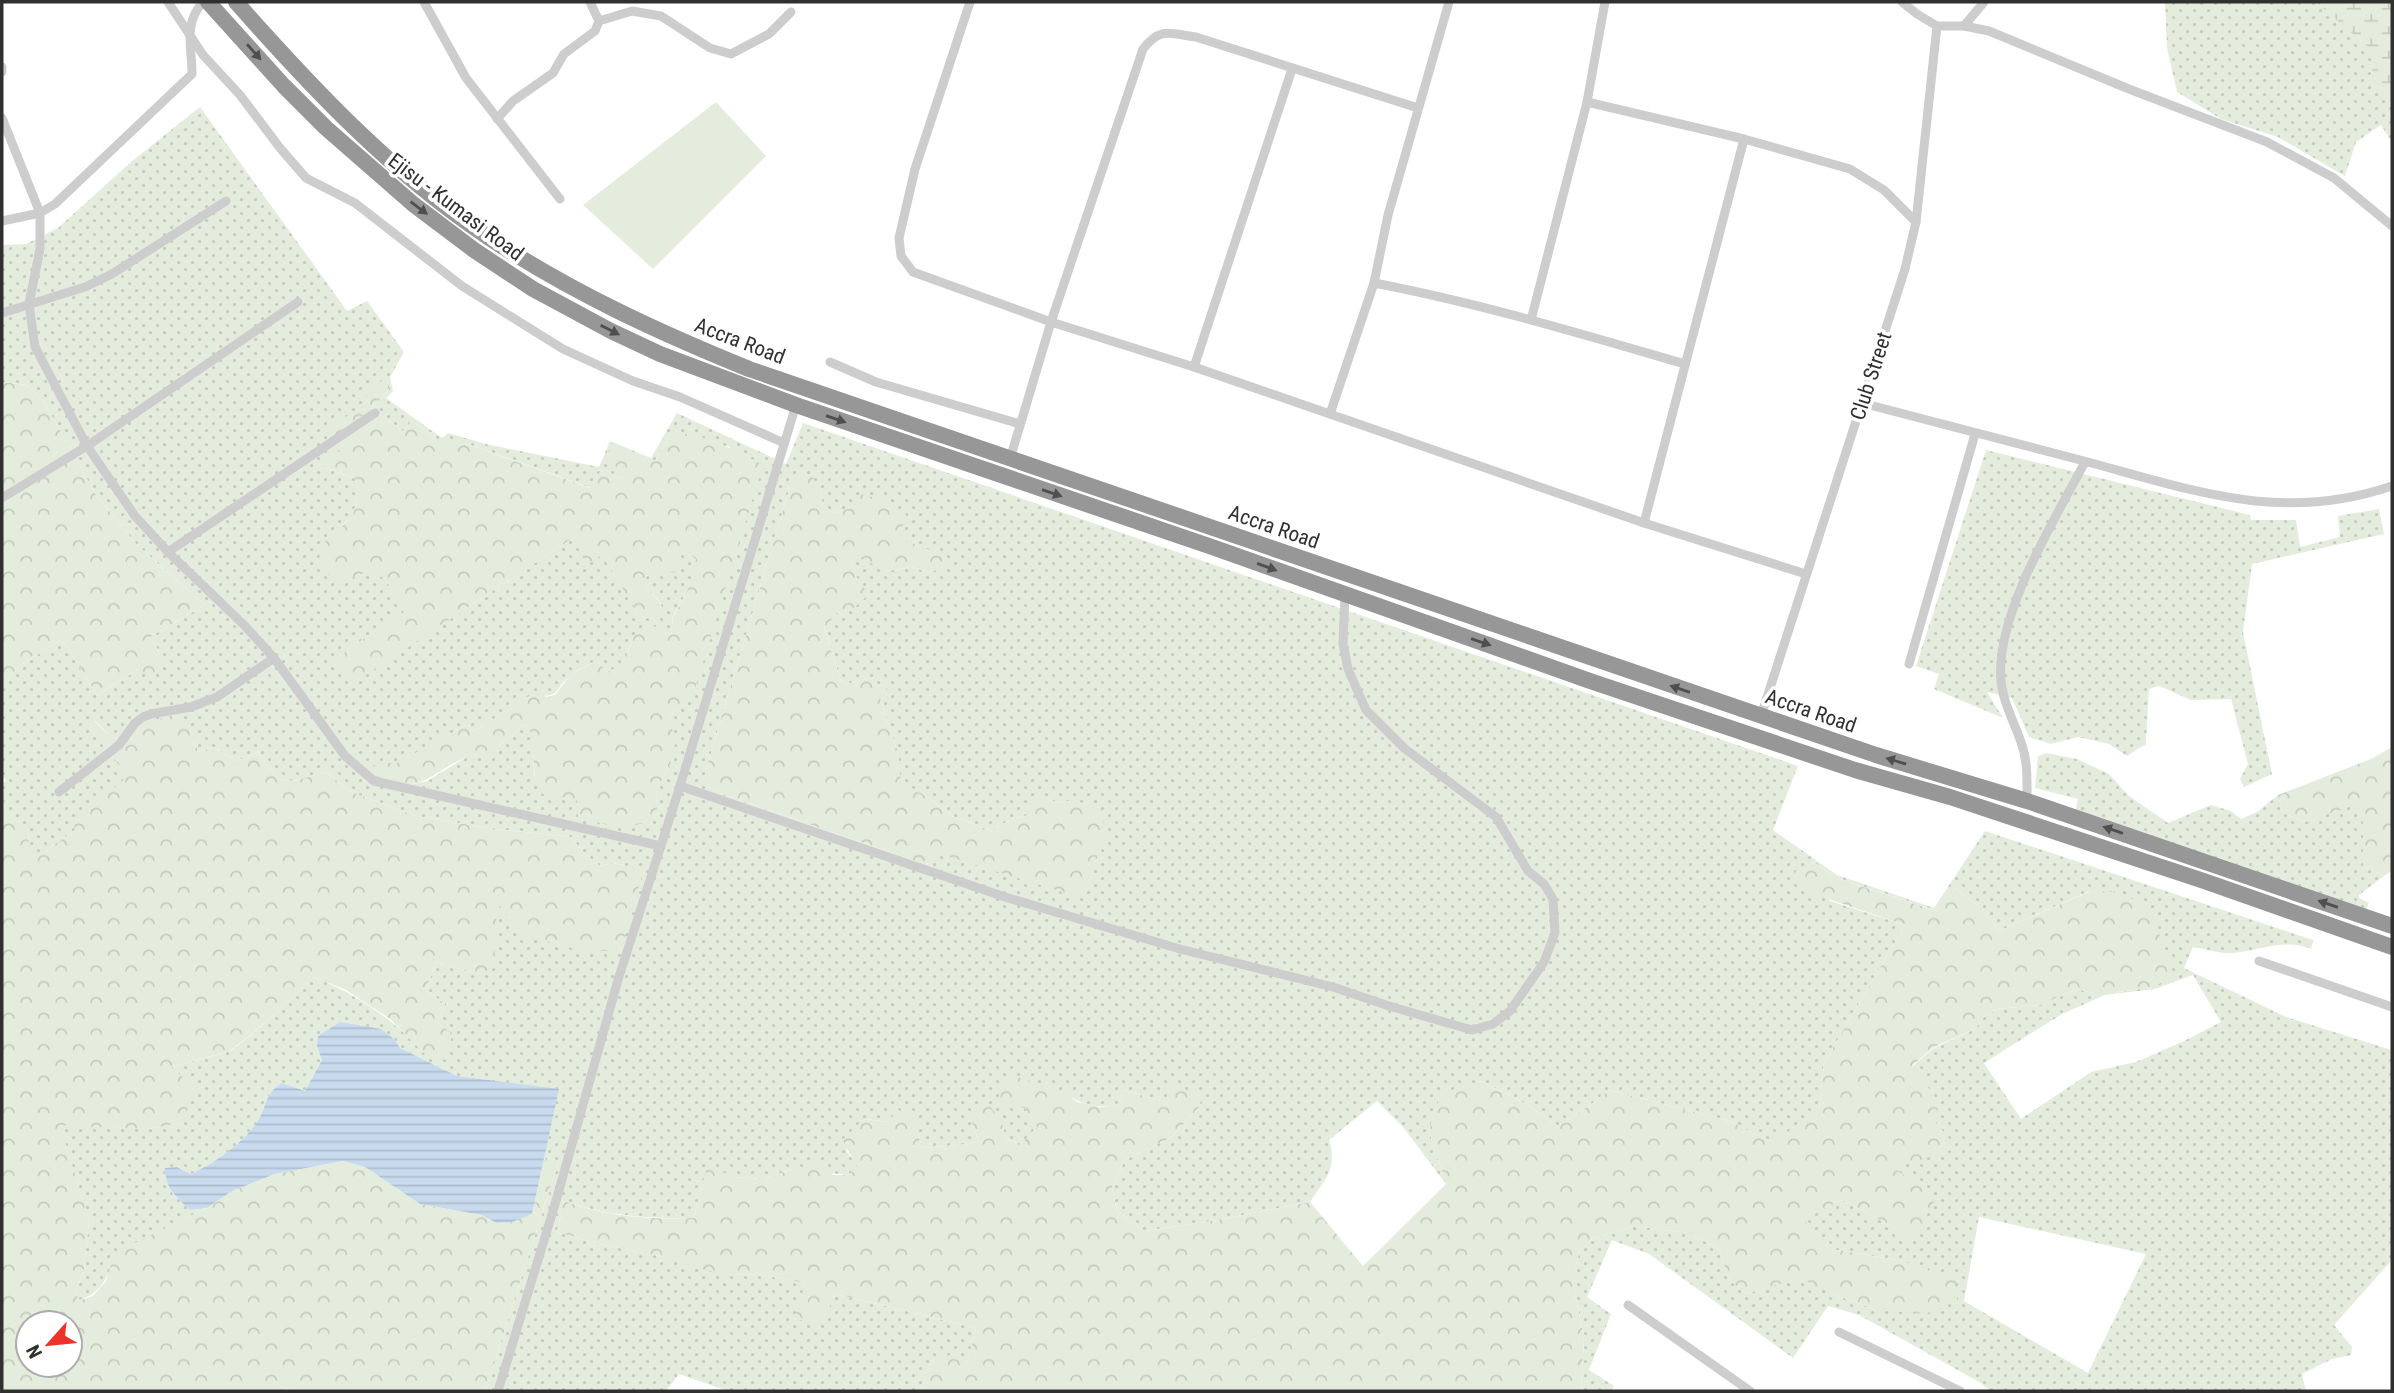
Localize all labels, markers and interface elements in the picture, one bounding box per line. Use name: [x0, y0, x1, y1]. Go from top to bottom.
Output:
one-way arrow: [245, 44, 261, 61]
street label: Ejisu - Kumasi Road: [384, 148, 528, 266]
one-way arrow: [409, 201, 427, 216]
street label: Accra Road: [692, 313, 788, 369]
one-way arrow: [600, 325, 620, 336]
street label: Club Street: [1845, 329, 1897, 423]
one-way arrow: [826, 414, 847, 425]
one-way arrow: [1041, 488, 1062, 498]
street label: Accra Road: [1225, 500, 1323, 554]
one-way arrow: [1256, 562, 1277, 573]
one-way arrow: [1471, 637, 1492, 648]
one-way arrow: [1669, 683, 1690, 693]
street label: Accra Road: [1762, 684, 1860, 738]
one-way arrow: [1885, 756, 1906, 766]
one-way arrow: [2102, 824, 2123, 835]
one-way arrow: [2317, 898, 2338, 909]
north arrow: [14, 1309, 84, 1379]
text: N: [21, 1341, 47, 1362]

